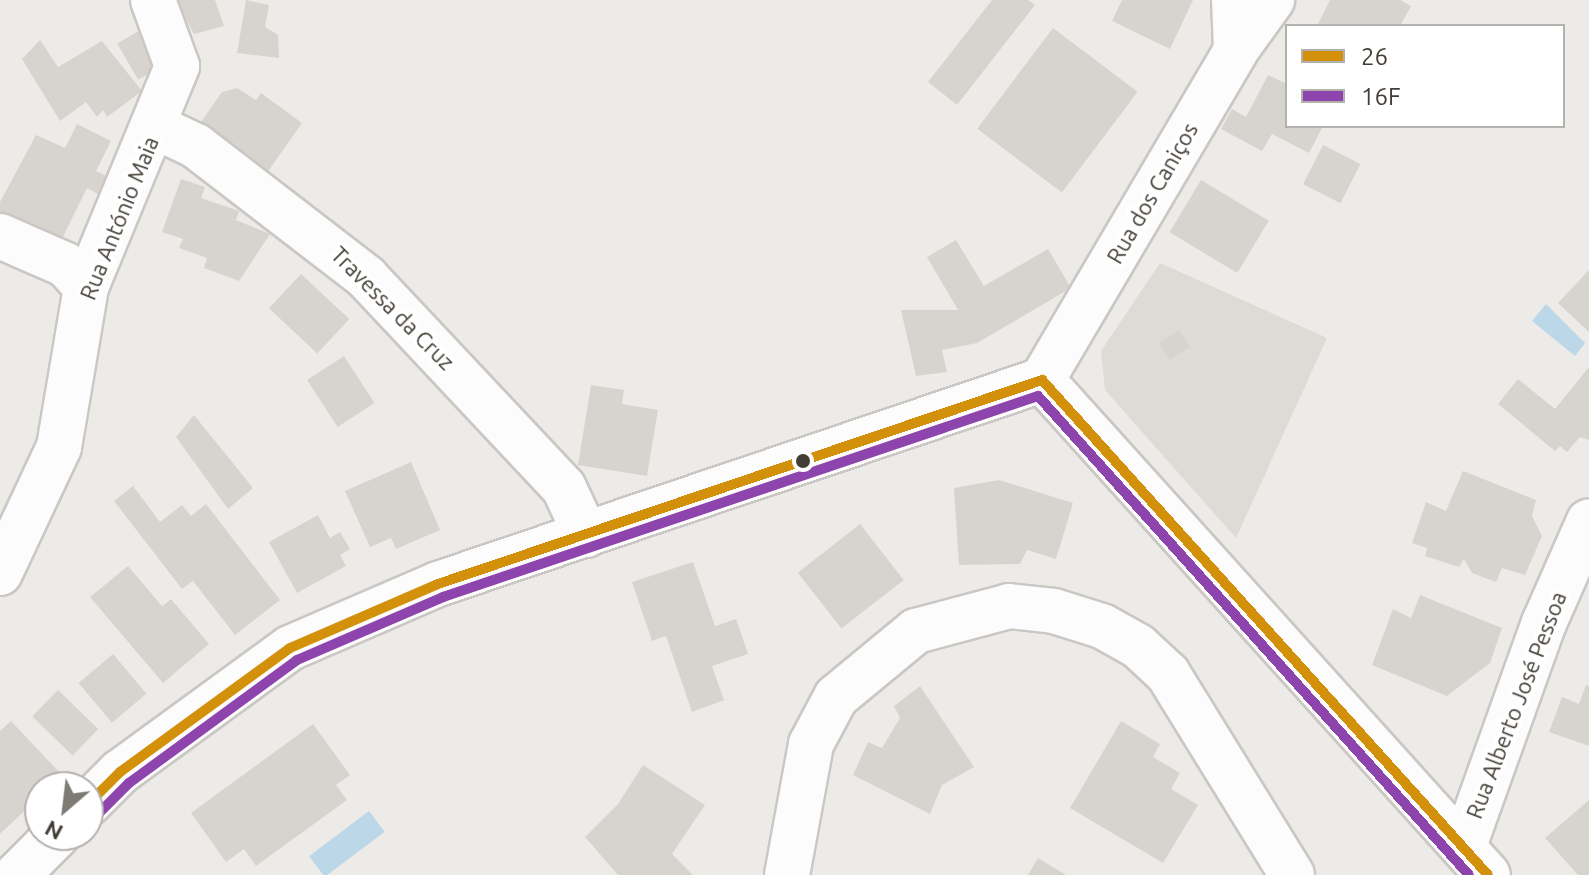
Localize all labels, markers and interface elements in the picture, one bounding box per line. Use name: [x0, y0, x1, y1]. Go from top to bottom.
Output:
legend: [1285, 24, 1565, 128]
text: 26: [1361, 43, 1388, 70]
text: 16F: [1361, 83, 1401, 110]
street label: Rua dos Caniços: [1101, 118, 1203, 268]
street label: Rua António Maia: [74, 132, 164, 304]
street label: Travessa da Cruz: [326, 241, 460, 375]
unlabelled marker: [795, 453, 811, 469]
street label: Rua Alberto José Pessoa: [1460, 588, 1572, 822]
north arrow: [24, 771, 104, 851]
text: N: [40, 816, 67, 846]

